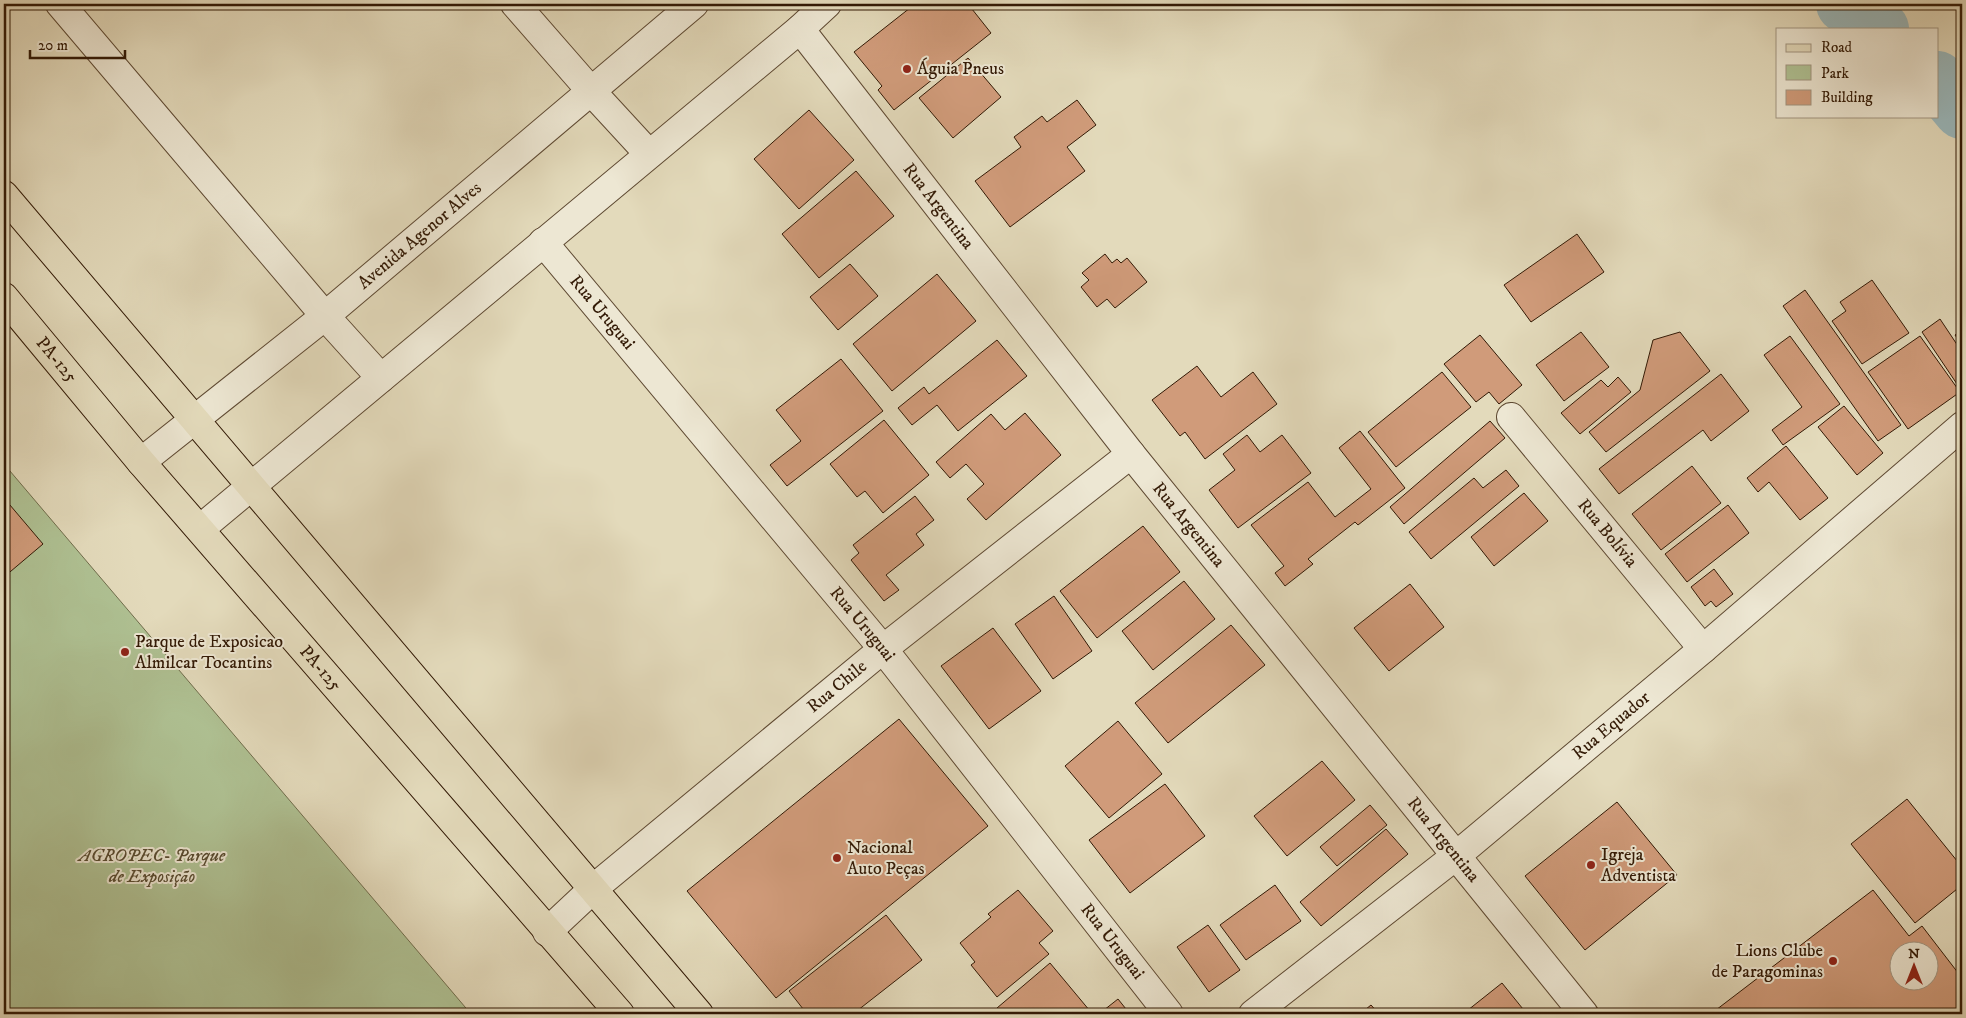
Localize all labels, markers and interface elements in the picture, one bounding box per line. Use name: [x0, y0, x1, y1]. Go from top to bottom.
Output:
scale bar: [30, 28, 125, 60]
legend: [1776, 28, 1938, 118]
text: 20 m: [38, 36, 68, 55]
text: Road: [1821, 38, 1853, 57]
place label: Águia Pneus: [917, 57, 1004, 80]
marker: Águia Pneus: [901, 63, 913, 75]
text: Park: [1821, 64, 1850, 83]
text: Building: [1821, 88, 1873, 107]
street label: Rua Argentina: [898, 159, 979, 254]
street label: Avenida Agenor Alves: [353, 177, 486, 294]
street label: Rua Uruguai: [564, 271, 640, 354]
street label: PA-125: [31, 333, 82, 388]
street label: Rua Argentina: [1147, 478, 1230, 572]
street label: Rua Bolívia: [1572, 495, 1642, 572]
street label: Rua Uruguai: [825, 582, 900, 666]
place label: Parque de Exposicao Almilcar Tocantins: [135, 631, 283, 674]
street label: PA-125: [295, 641, 346, 696]
marker: Parque de Exposicao Almilcar Tocantins: [119, 646, 131, 658]
street label: Rua Chile: [803, 656, 872, 718]
street label: Rua Equador: [1568, 687, 1655, 765]
street label: Rua Argentina: [1402, 793, 1484, 887]
place label: Nacional Auto Peças: [847, 837, 925, 880]
place label: Igreja Adventista: [1601, 844, 1676, 887]
park label: AGROPEC- Parque de Exposição: [77, 845, 226, 888]
marker: Nacional Auto Peças: [831, 852, 843, 864]
marker: Igreja Adventista: [1585, 859, 1597, 871]
street label: Rua Uruguai: [1076, 899, 1149, 984]
place label: Lions Clube de Paragominas: [1712, 940, 1823, 983]
north arrow: [1888, 940, 1938, 990]
text: N: [1908, 945, 1920, 963]
marker: Lions Clube de Paragominas: [1827, 955, 1839, 967]

